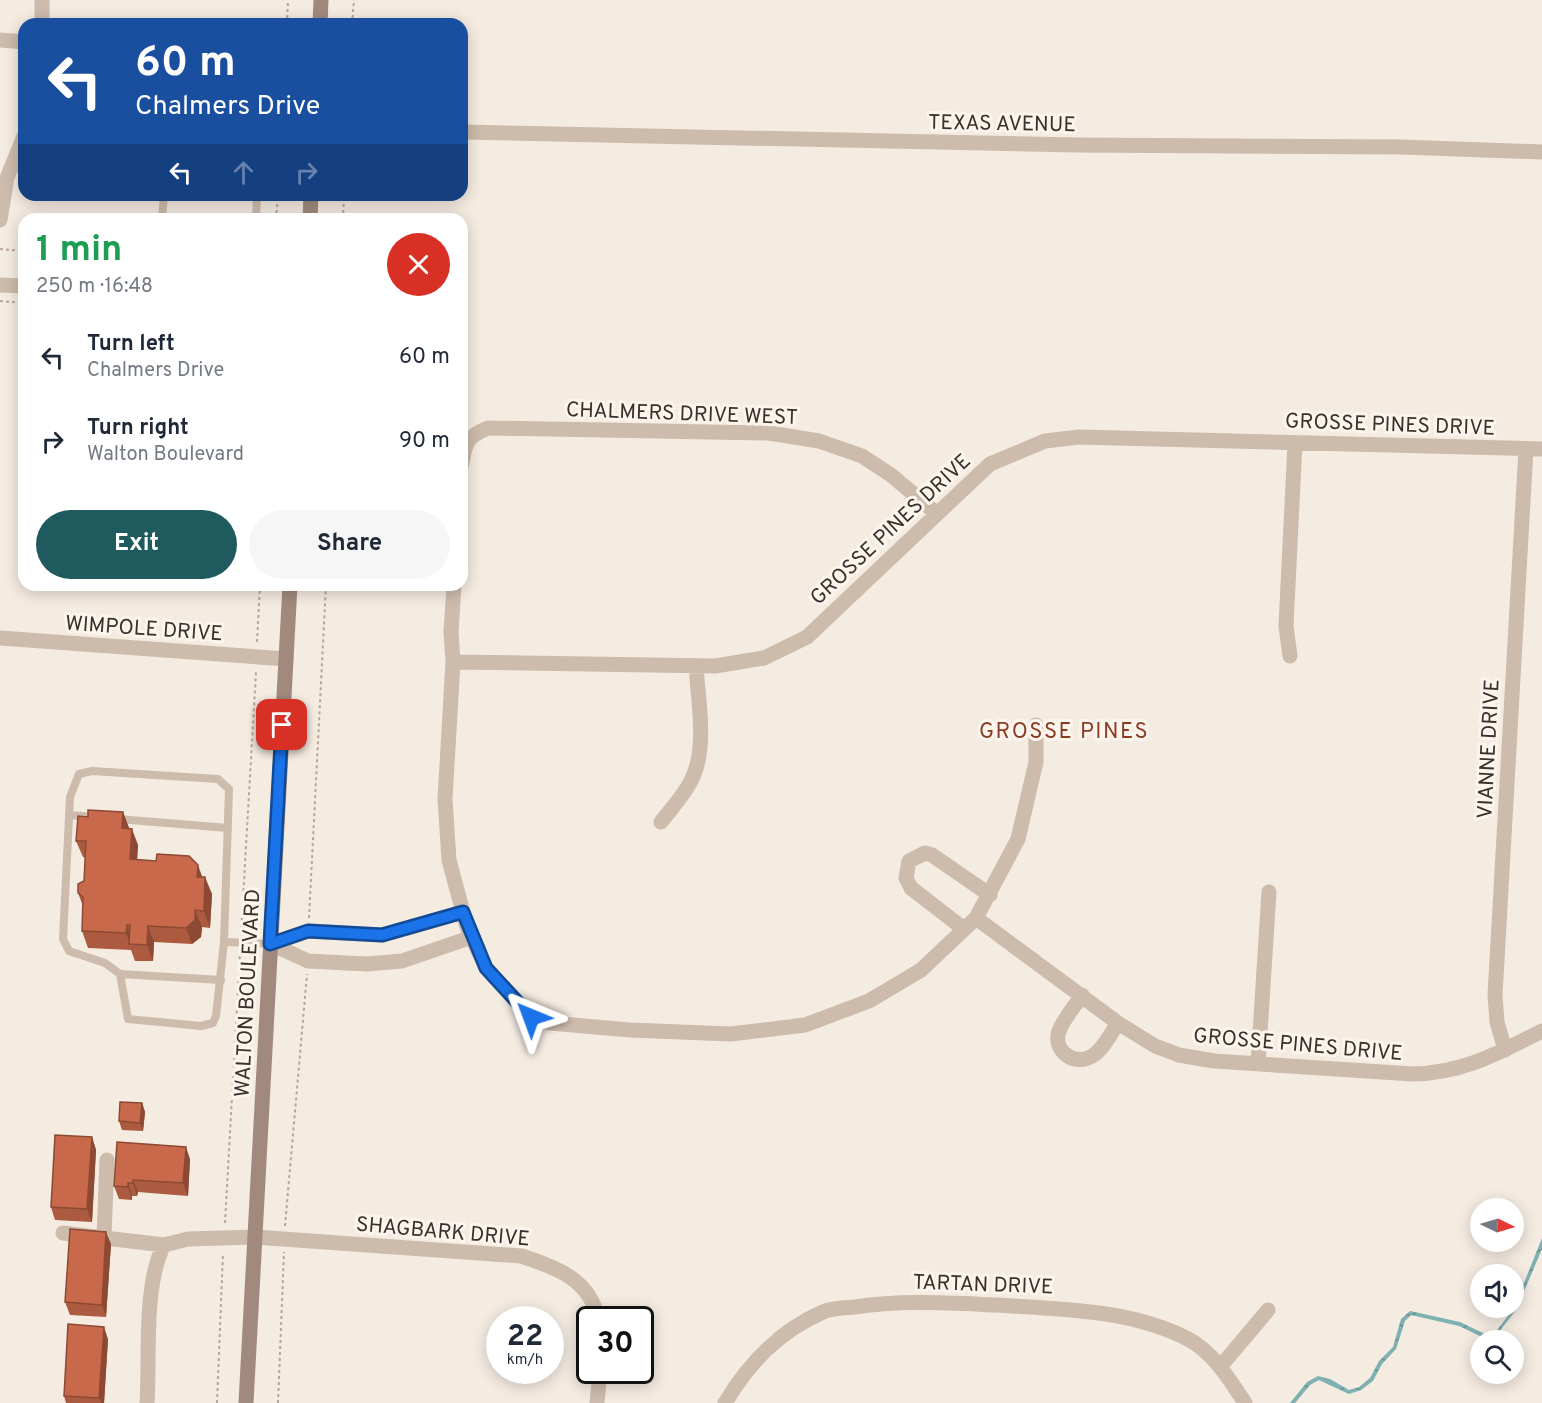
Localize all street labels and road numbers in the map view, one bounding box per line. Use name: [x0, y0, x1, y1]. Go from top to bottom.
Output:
street label: TEXAS AVENUE: [928, 110, 1076, 139]
street label: CHALMERS DRIVE WEST: [565, 397, 798, 432]
street label: GROSSE PINES DRIVE: [1284, 408, 1495, 443]
street label: GROSSE PINES DRIVE: [805, 449, 977, 612]
street label: WIMPOLE DRIVE: [64, 611, 224, 648]
street label: VIANNE DRIVE: [1472, 678, 1507, 820]
street label: WALTON BOULEVARD: [230, 888, 267, 1098]
street label: GROSSE PINES DRIVE: [1192, 1023, 1404, 1068]
street label: SHAGBARK DRIVE: [355, 1211, 531, 1254]
street label: TARTAN DRIVE: [912, 1270, 1054, 1301]

